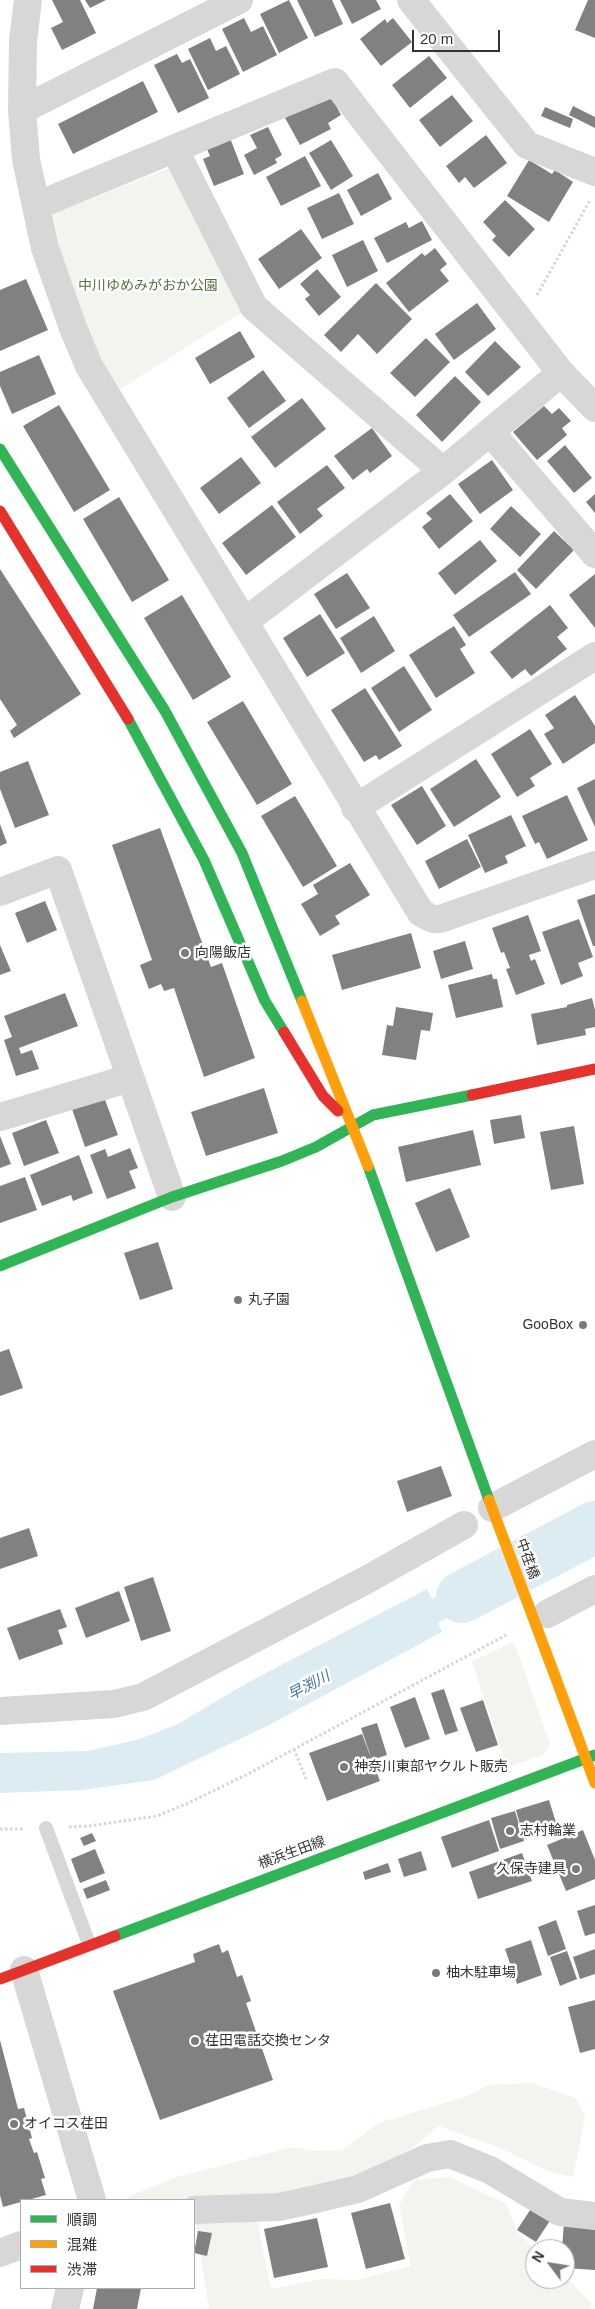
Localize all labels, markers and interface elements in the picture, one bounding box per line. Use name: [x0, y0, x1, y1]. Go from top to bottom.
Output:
scale bar: [415, 20, 502, 52]
text: 20 m: [420, 30, 453, 47]
park label: 中川ゆめみがおか公園: [78, 278, 218, 294]
place label: 向陽飯店: [195, 945, 251, 961]
marker: 向陽飯店: [179, 947, 191, 959]
place label: 丸子園: [248, 1292, 290, 1308]
marker: 丸子園: [232, 1294, 244, 1306]
place label: GooBox: [522, 1317, 573, 1333]
marker: GooBox: [577, 1319, 589, 1331]
street label: 中荏橋: [512, 1536, 542, 1582]
water label: 早渕川: [285, 1667, 333, 1705]
place label: 神奈川東部ヤクルト販売: [354, 1759, 508, 1775]
marker: 神奈川東部ヤクルト販売: [338, 1761, 350, 1773]
place label: 志村輪業: [520, 1823, 576, 1839]
marker: 志村輪業: [504, 1825, 516, 1837]
street label: 横浜生田線: [256, 1833, 328, 1873]
place label: 久保寺建具: [496, 1861, 566, 1877]
marker: 久保寺建具: [570, 1863, 582, 1875]
place label: 柚木駐車場: [446, 1965, 516, 1981]
marker: 柚木駐車場: [430, 1967, 442, 1979]
place label: 荏田電話交換センタ: [205, 2033, 331, 2049]
marker: 荏田電話交換センタ: [189, 2035, 201, 2047]
place label: オイコス荏田: [24, 2116, 108, 2132]
marker: オイコス荏田: [8, 2118, 20, 2130]
legend: [20, 2199, 195, 2289]
text: 順調: [67, 2211, 97, 2228]
text: 混雑: [67, 2236, 97, 2253]
north arrow: [525, 2239, 575, 2289]
text: N: [529, 2248, 547, 2265]
text: 渋滞: [67, 2261, 97, 2278]

